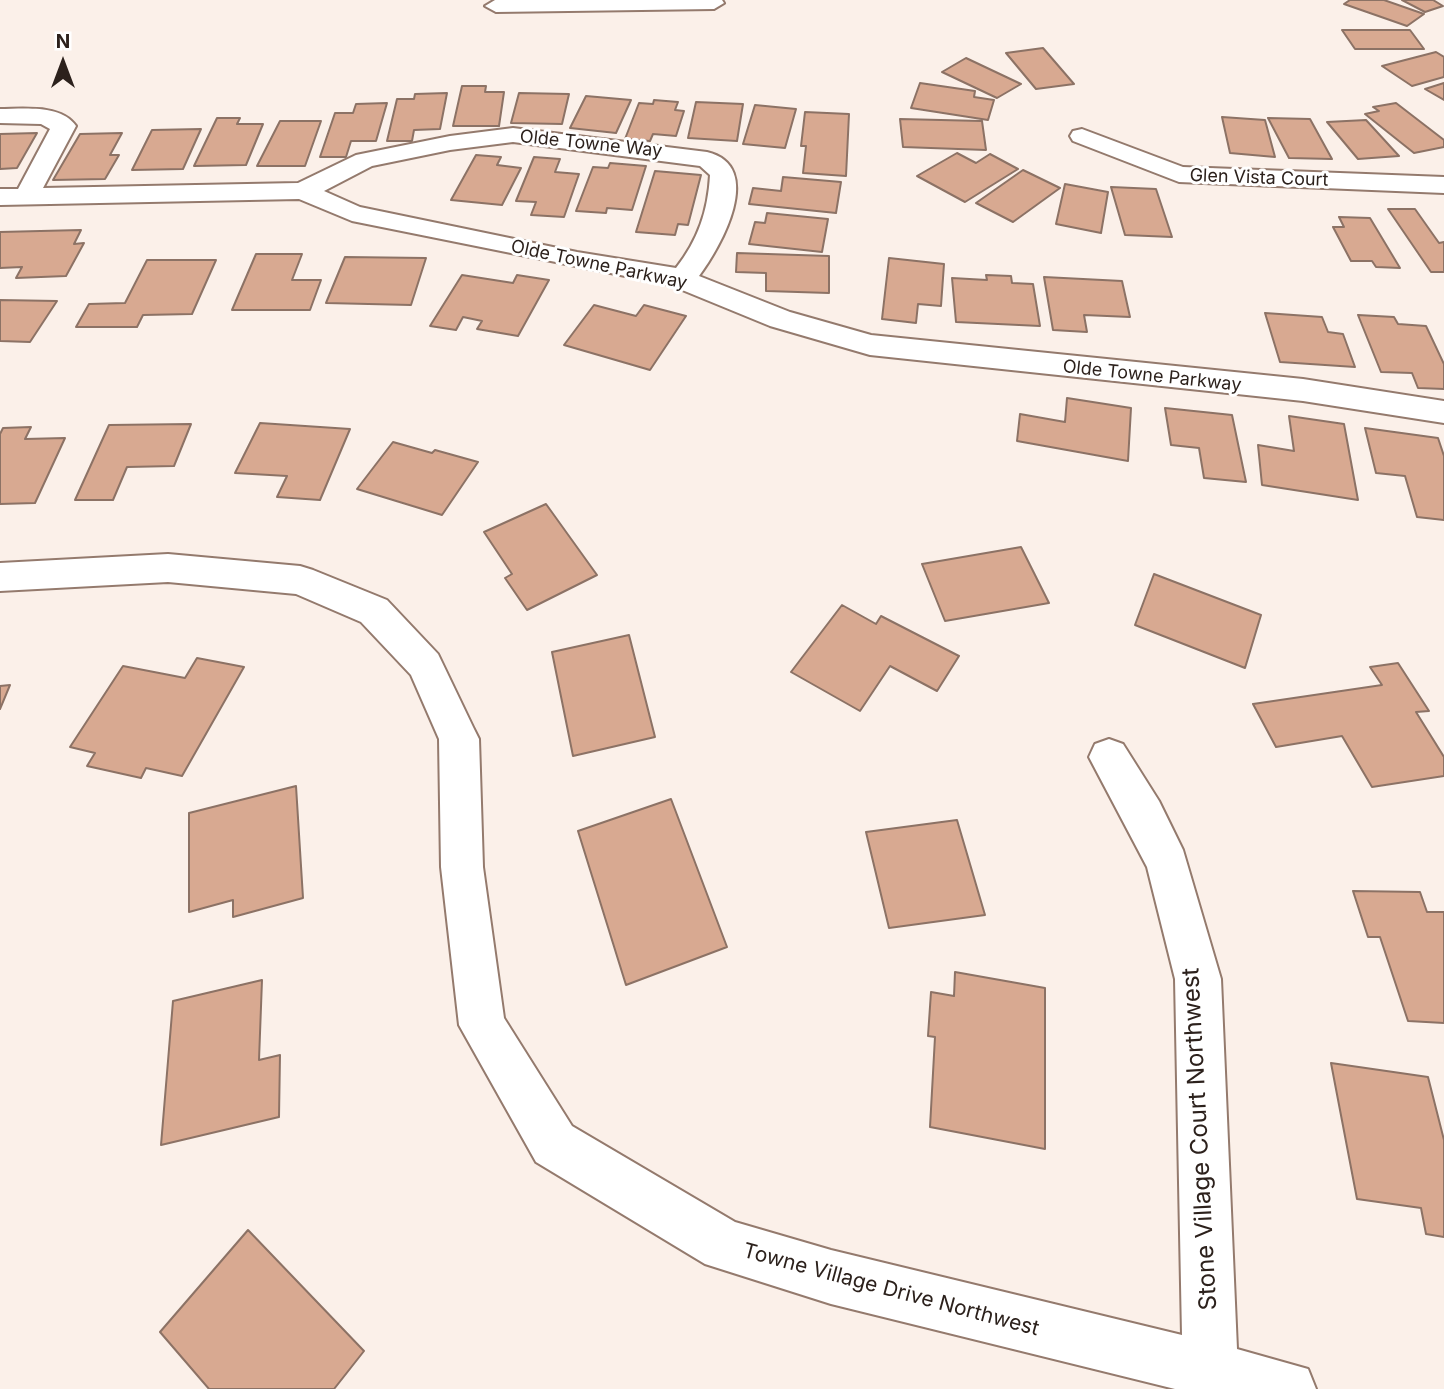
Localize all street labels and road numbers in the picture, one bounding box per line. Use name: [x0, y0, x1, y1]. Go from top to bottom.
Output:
street label: Olde Towne Way: [519, 126, 663, 162]
street label: Glen Vista Court: [1189, 165, 1329, 191]
street label: Olde Towne Parkway: [509, 236, 689, 294]
street label: Olde Towne Parkway: [1062, 356, 1242, 396]
street label: Stone Village Court Northwest: [1177, 967, 1223, 1311]
street label: Towne Village Drive Northwest: [740, 1238, 1042, 1342]

